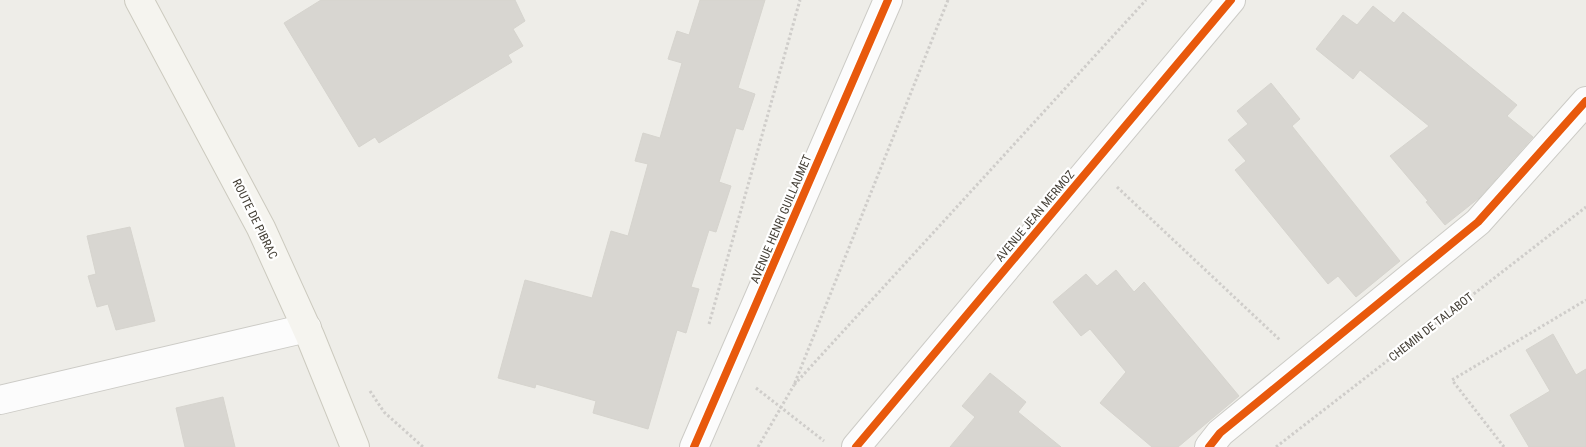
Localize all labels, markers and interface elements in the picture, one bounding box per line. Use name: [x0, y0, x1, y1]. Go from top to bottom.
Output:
street label: AVENUE HENRI GUILLAUMET: [748, 153, 814, 285]
street label: AVENUE JEAN MERMOZ: [993, 168, 1077, 264]
street label: ROUTE DE PIBRAC: [230, 177, 280, 261]
street label: CHEMIN DE TALABOT: [1386, 290, 1476, 364]

